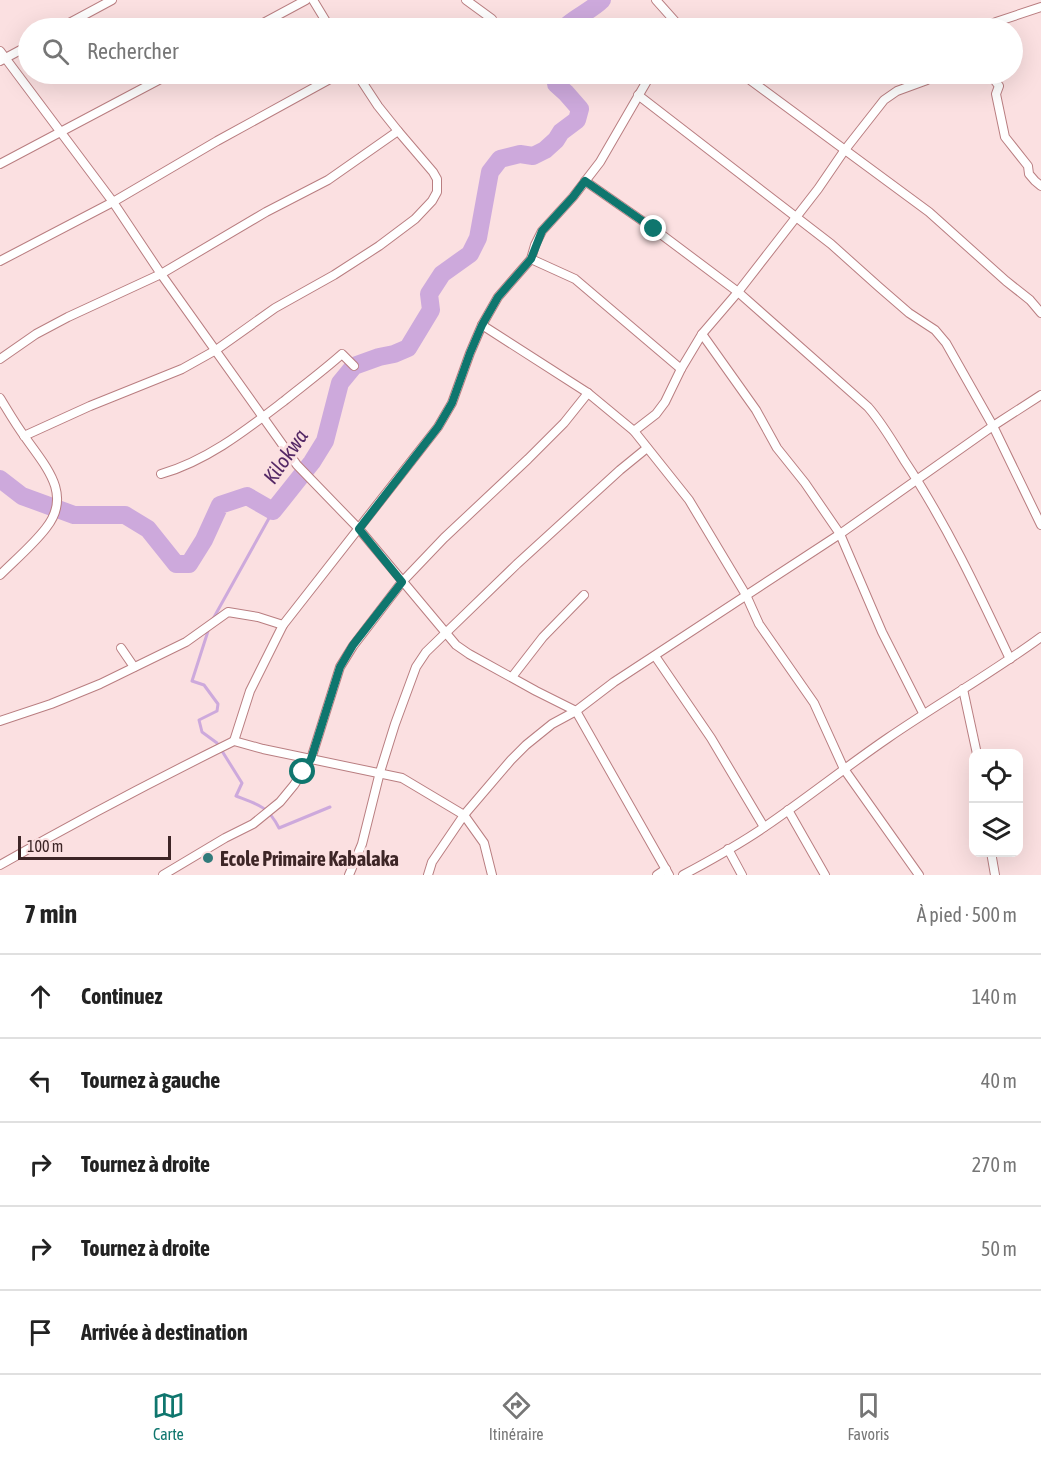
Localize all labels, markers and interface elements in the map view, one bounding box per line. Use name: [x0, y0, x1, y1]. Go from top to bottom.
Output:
search box: [18, 18, 1023, 84]
icon: search: [39, 35, 72, 68]
text: Rechercher: [87, 38, 178, 64]
route end: [640, 215, 666, 241]
water label: Kilokwa: [258, 424, 312, 488]
map controls: [969, 749, 1023, 857]
button: locate: [969, 749, 1023, 803]
route start: [289, 758, 315, 784]
button: layers: [969, 803, 1023, 857]
scale bar: [18, 833, 171, 860]
text: 100 m: [27, 837, 63, 855]
place label: Ecole Primaire Kabalaka: [220, 847, 399, 870]
marker: Ecole Primaire Kabalaka: [201, 851, 215, 865]
text: 7 min: [24, 899, 77, 929]
text: À pied · 500 m: [917, 903, 1017, 926]
icon: ahead: [24, 980, 57, 1013]
text: Continuez: [81, 983, 163, 1009]
text: 140 m: [972, 985, 1017, 1008]
icon: left: [24, 1064, 57, 1097]
text: Tournez à gauche: [81, 1067, 220, 1093]
text: 40 m: [981, 1069, 1017, 1092]
icon: right: [24, 1148, 57, 1181]
text: Tournez à droite: [81, 1151, 210, 1177]
text: 270 m: [972, 1153, 1017, 1176]
icon: right: [24, 1232, 57, 1265]
text: Tournez à droite: [81, 1235, 210, 1261]
text: 50 m: [981, 1237, 1017, 1260]
icon: arrive: [24, 1316, 57, 1349]
text: Arrivée à destination: [81, 1319, 248, 1345]
tab: Carte: [152, 1389, 185, 1443]
tab: Itinéraire: [489, 1389, 544, 1443]
tab: Favoris: [847, 1389, 889, 1443]

